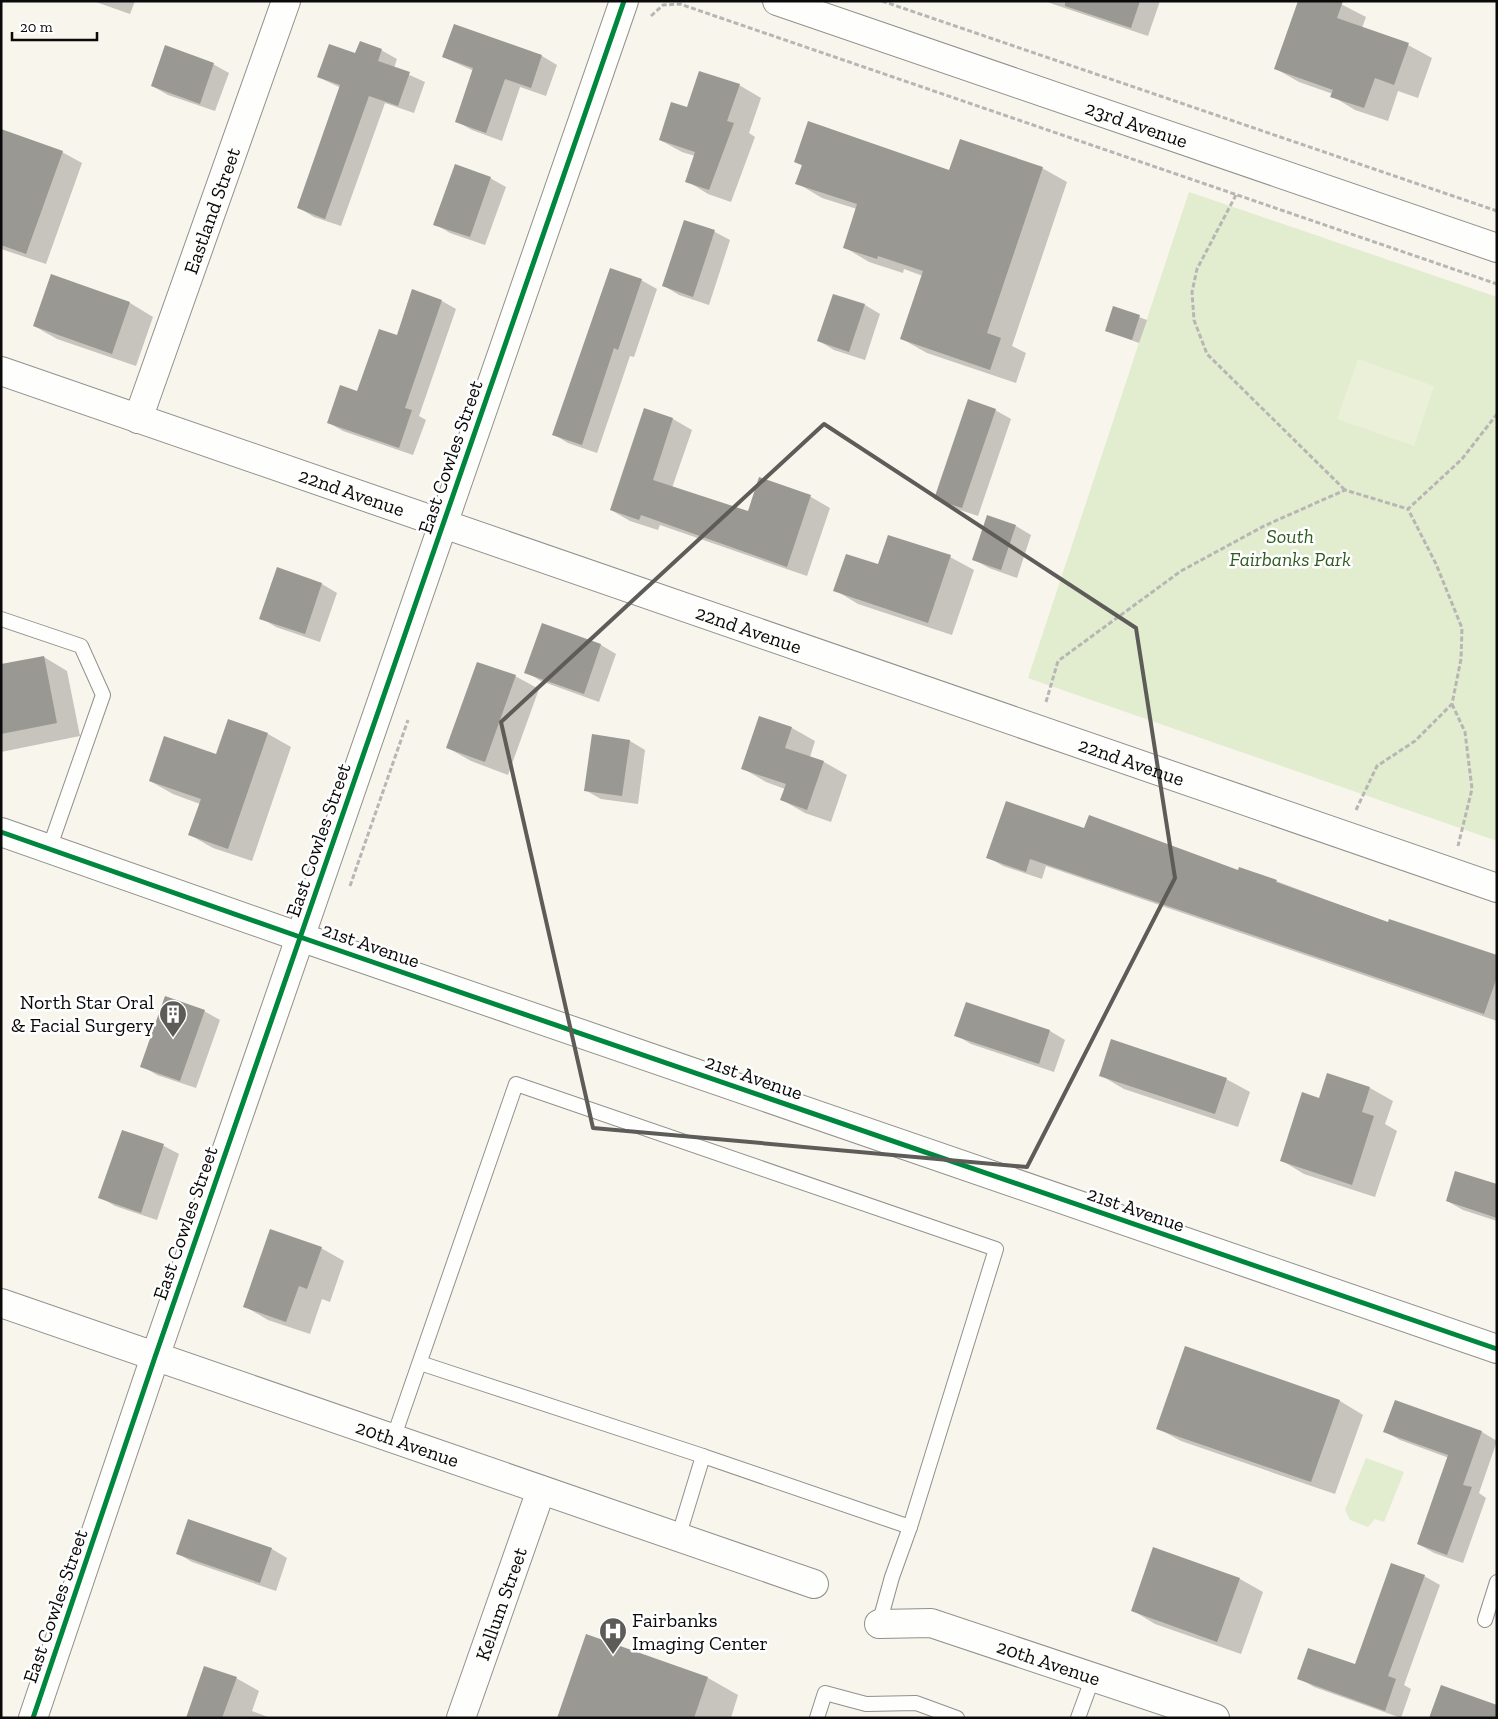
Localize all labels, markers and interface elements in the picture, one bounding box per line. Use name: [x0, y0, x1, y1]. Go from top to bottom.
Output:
scale bar: [12, 10, 98, 42]
text: 20 m: [20, 18, 53, 36]
street label: 23rd Avenue: [1082, 96, 1191, 153]
street label: Eastland Street: [178, 144, 245, 277]
street label: East Cowles Street: [412, 376, 488, 537]
street label: 22nd Avenue: [296, 463, 408, 522]
park label: South Fairbanks Park: [1229, 524, 1351, 571]
street label: 22nd Avenue: [693, 600, 805, 659]
street label: 22nd Avenue: [1075, 732, 1188, 791]
street label: East Cowles Street: [280, 759, 356, 920]
street label: 21st Avenue: [319, 917, 423, 973]
place label: North Star Oral & Facial Surgery: [11, 990, 155, 1037]
building icon: North Star Oral & Facial Surgery: [158, 999, 188, 1038]
street label: 21st Avenue: [702, 1049, 806, 1105]
street label: East Cowles Street: [147, 1142, 223, 1303]
street label: 21st Avenue: [1084, 1181, 1188, 1237]
street label: 20th Avenue: [353, 1415, 462, 1472]
street label: East Cowles Street: [17, 1525, 93, 1686]
street label: Kellum Street: [470, 1543, 532, 1664]
place label: Fairbanks Imaging Center: [632, 1608, 768, 1655]
hospital icon: Fairbanks Imaging Center: [598, 1616, 628, 1655]
street label: 20th Avenue: [994, 1634, 1103, 1691]

